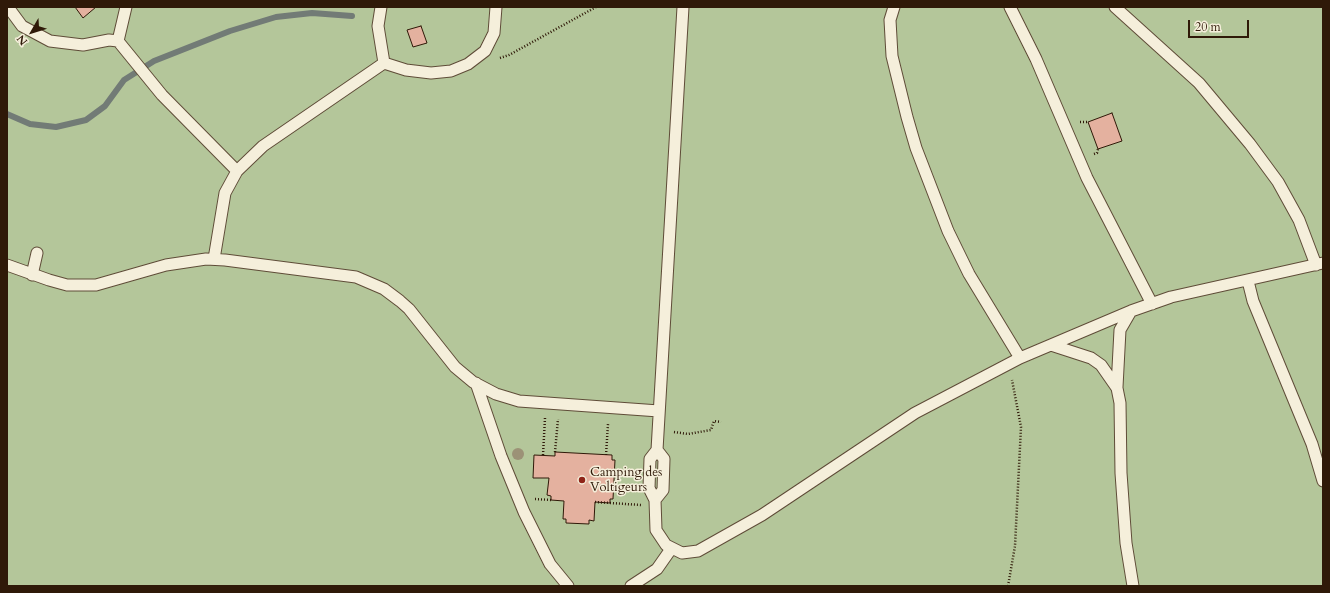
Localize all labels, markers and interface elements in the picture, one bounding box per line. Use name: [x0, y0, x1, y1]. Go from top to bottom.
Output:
north arrow: [12, 12, 52, 52]
scale bar: [1190, 12, 1251, 38]
text: 20 m: [1195, 19, 1221, 35]
text: N: [13, 31, 31, 48]
place label: Camping des Voltigeurs: [590, 465, 662, 496]
marker: Camping des Voltigeurs: [577, 475, 587, 485]

